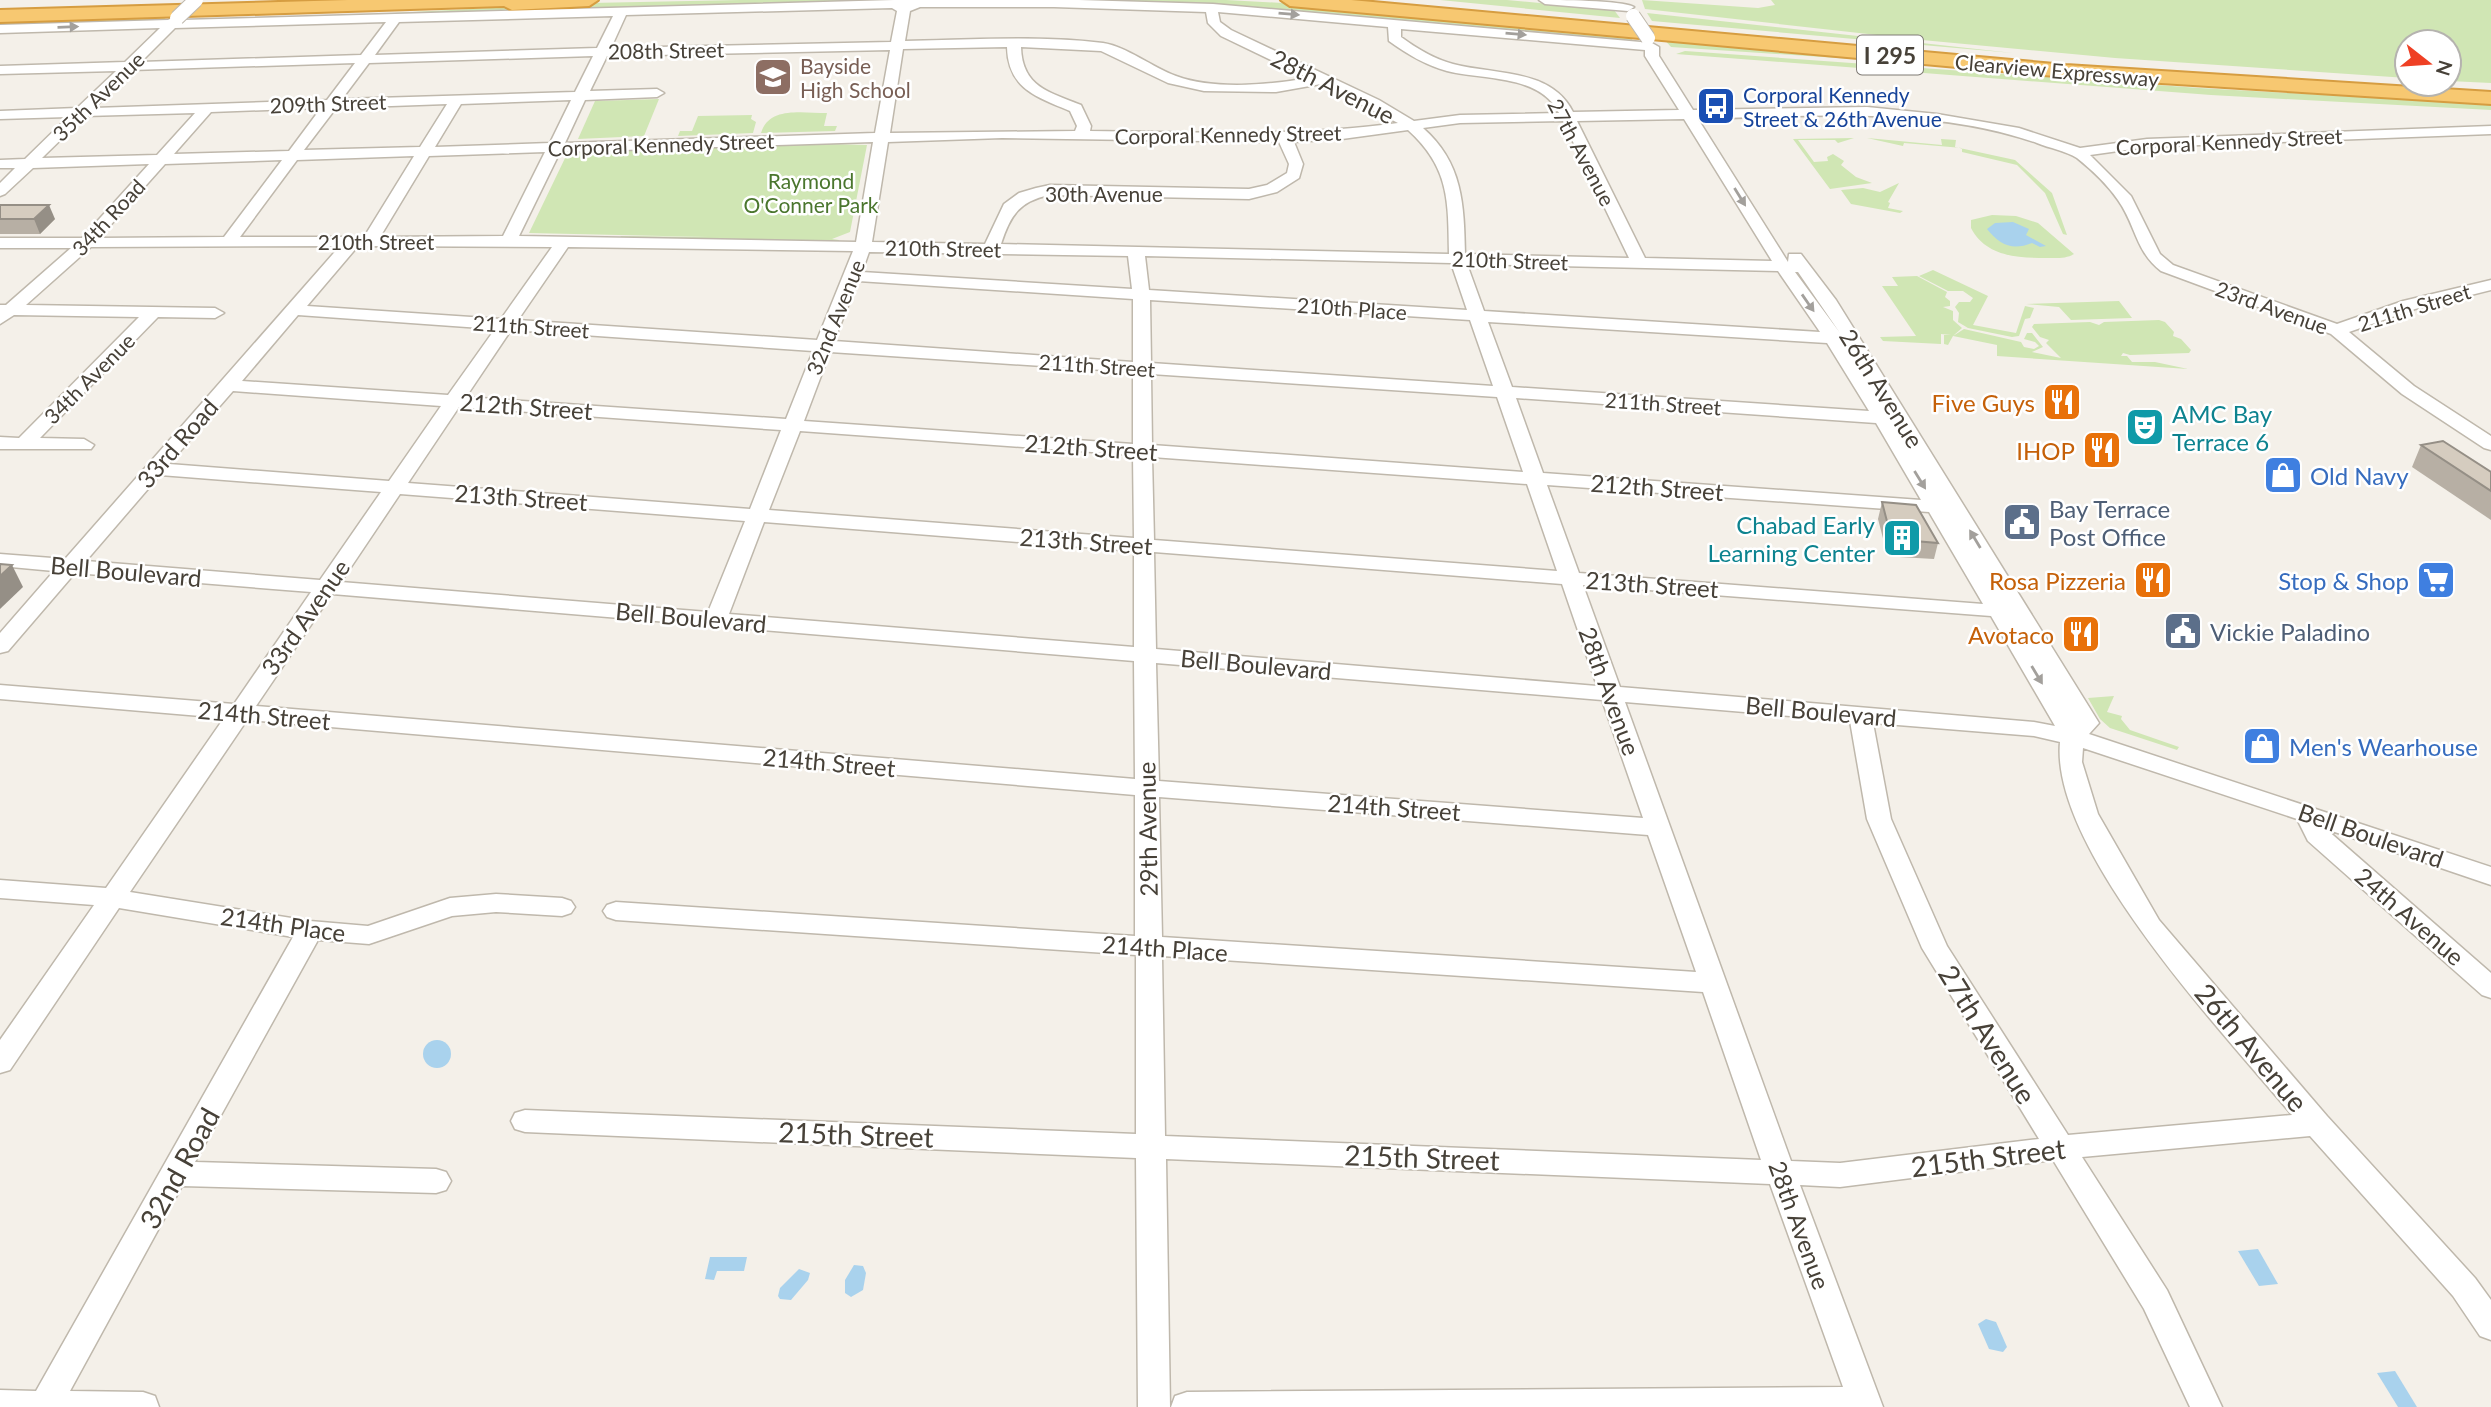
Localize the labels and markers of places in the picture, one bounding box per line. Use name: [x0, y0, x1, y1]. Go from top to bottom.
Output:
place label: Bayside High School: [800, 53, 911, 102]
school or university icon: Bayside High School: [752, 56, 794, 98]
place label: Corporal Kennedy Street & 26th Avenue: [1743, 82, 1942, 131]
bus stop icon: Corporal Kennedy Street & 26th Avenue: [1695, 85, 1737, 127]
restaurant icon: Five Guys: [2041, 381, 2083, 423]
place label: Five Guys: [1932, 388, 2035, 417]
place label: AMC Bay Terrace 6: [2172, 399, 2273, 456]
theatre icon: AMC Bay Terrace 6: [2124, 406, 2166, 448]
restaurant icon: IHOP: [2081, 429, 2123, 471]
place label: IHOP: [2016, 436, 2075, 465]
shop icon: Old Navy: [2262, 454, 2304, 496]
place label: Old Navy: [2310, 461, 2409, 490]
place label: Bay Terrace Post Office: [2049, 494, 2170, 551]
public building icon: Bay Terrace Post Office: [2001, 501, 2043, 543]
place label: Chabad Early Learning Center: [1707, 510, 1876, 567]
building icon: Chabad Early Learning Center: [1881, 517, 1923, 559]
restaurant icon: Rosa Pizzeria: [2132, 559, 2174, 601]
supermarket icon: Stop & Shop: [2415, 559, 2457, 601]
place label: Rosa Pizzeria: [1989, 566, 2126, 595]
place label: Stop & Shop: [2278, 566, 2409, 595]
public building icon: Vickie Paladino: [2162, 610, 2204, 652]
restaurant icon: Avotaco: [2060, 613, 2102, 655]
place label: Vickie Paladino: [2210, 617, 2370, 646]
place label: Avotaco: [1968, 620, 2054, 649]
shop icon: Men's Wearhouse: [2241, 725, 2283, 767]
place label: Men's Wearhouse: [2289, 732, 2478, 761]

